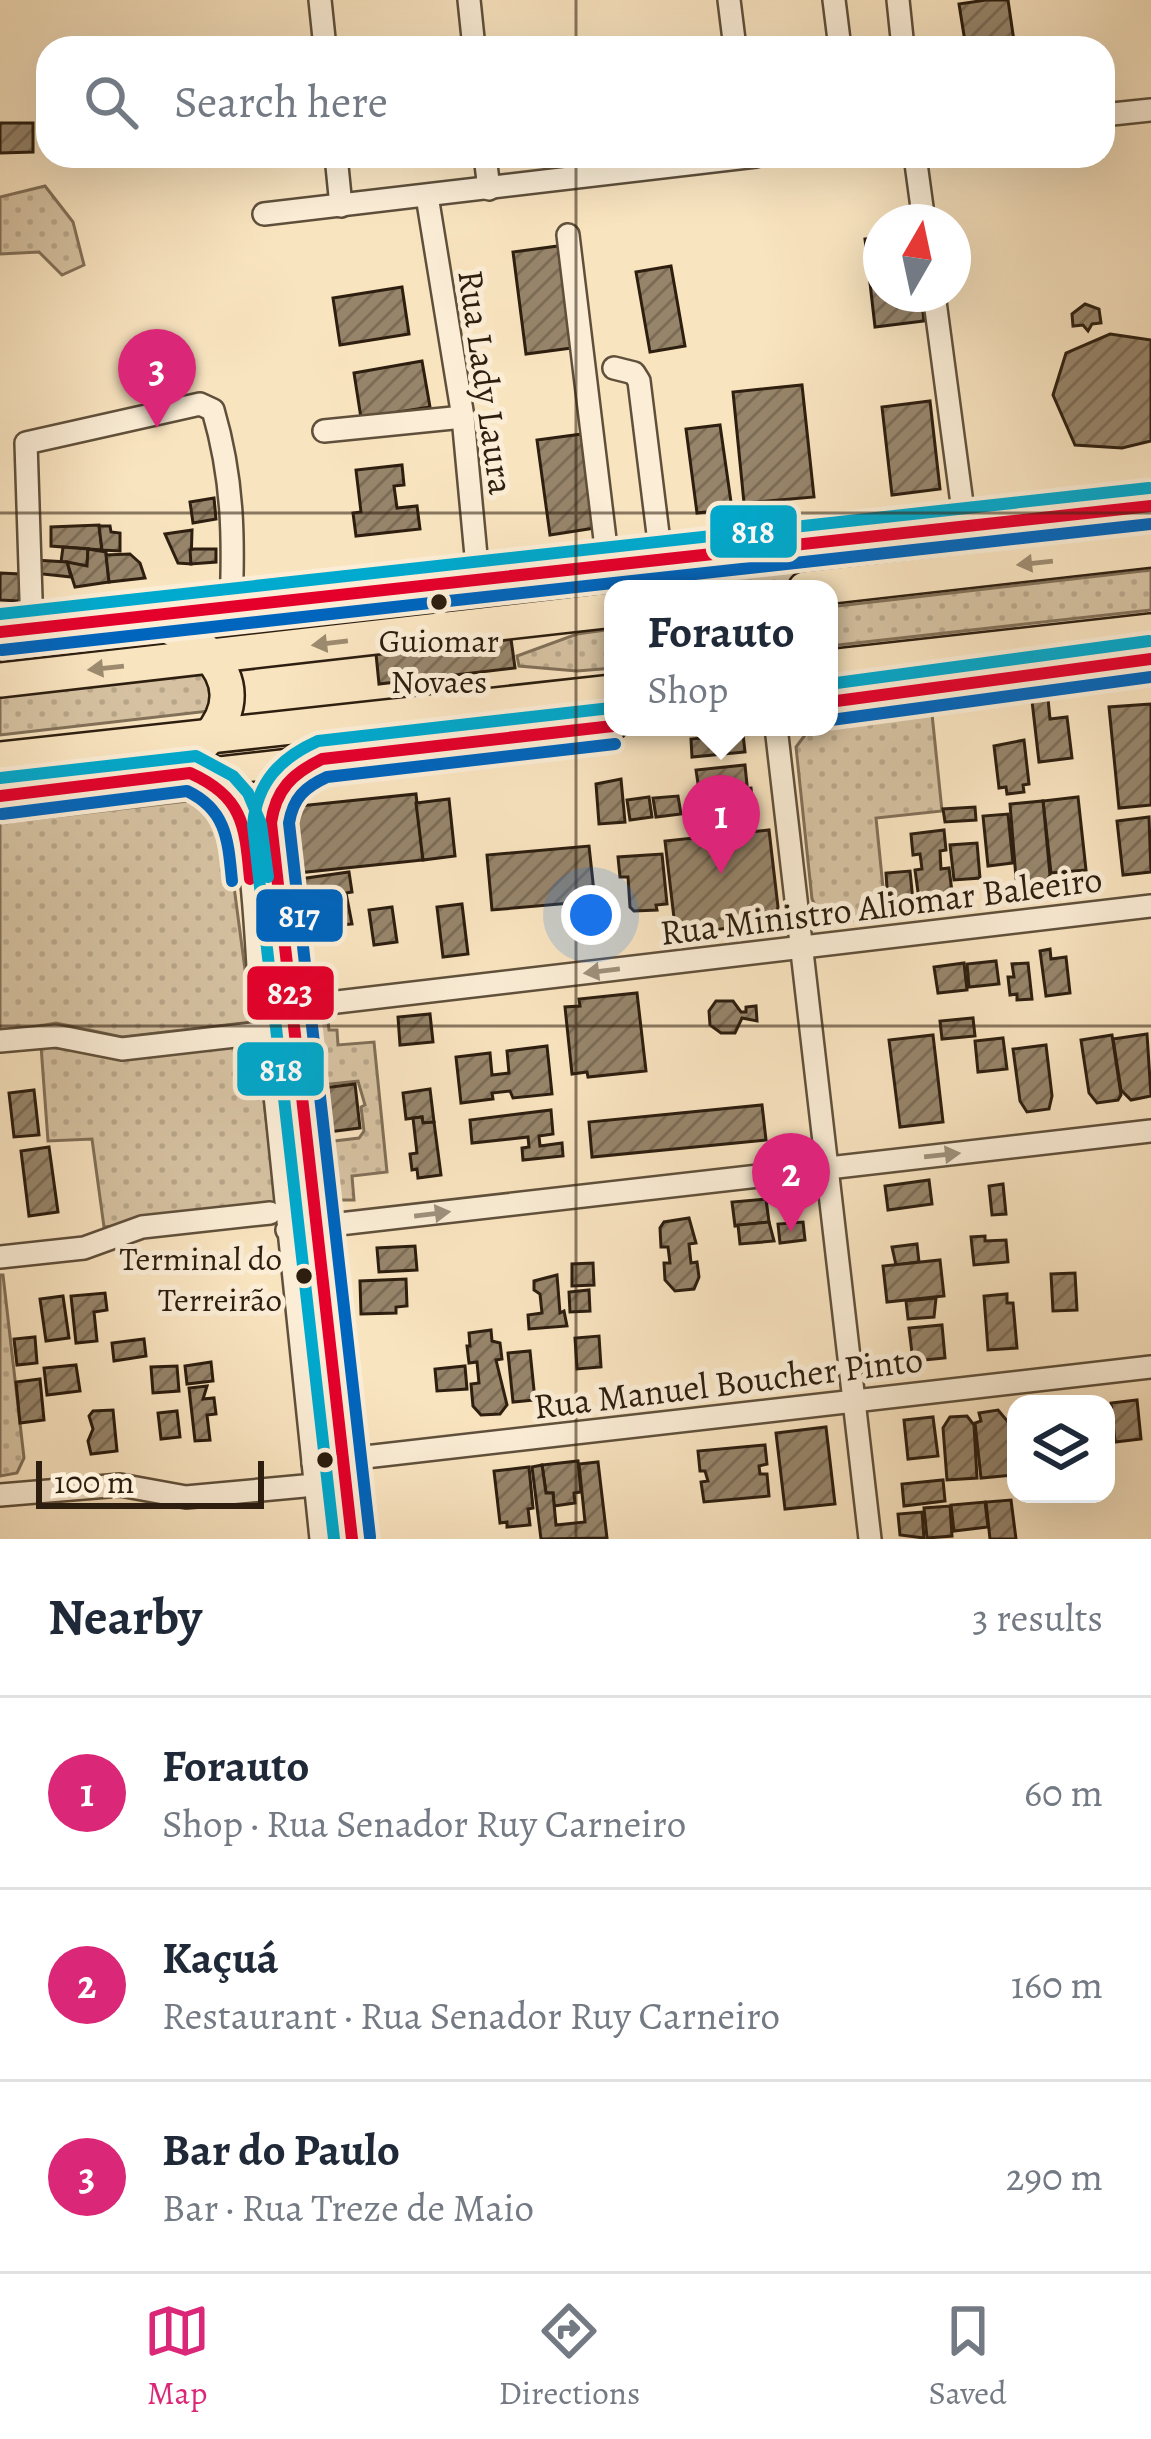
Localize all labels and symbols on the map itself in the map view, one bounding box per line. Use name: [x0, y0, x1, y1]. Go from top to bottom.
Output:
north arrow: [863, 204, 971, 312]
street label: Rua Lady Laura: [446, 266, 527, 498]
pin: 3: [118, 329, 196, 428]
line badge: 818: [708, 503, 799, 560]
text: 818: [731, 509, 775, 554]
one-way arrow: [1016, 554, 1053, 573]
marker: Guiomar Novaes: [428, 591, 450, 613]
place label: Guiomar Novaes: [379, 618, 499, 704]
one-way arrow: [311, 633, 348, 652]
one-way arrow: [87, 659, 124, 678]
pin: 1: [682, 775, 760, 874]
street label: Rua Ministro Aliomar Baleeiro: [657, 854, 1105, 957]
your location: [561, 885, 621, 945]
line badge: 817: [254, 887, 345, 944]
text: 817: [278, 893, 321, 938]
one-way arrow: [582, 962, 620, 981]
line badge: 823: [245, 964, 336, 1022]
text: 823: [267, 970, 313, 1015]
line badge: 818: [235, 1040, 326, 1098]
text: 818: [259, 1047, 303, 1092]
pin: 2: [752, 1133, 830, 1232]
one-way arrow: [924, 1145, 961, 1164]
one-way arrow: [414, 1205, 451, 1224]
place label: Terminal do Terreirão: [120, 1236, 282, 1322]
marker: Terminal do Terreirão: [293, 1265, 315, 1287]
street label: Rua Manuel Boucher Pinto: [531, 1334, 925, 1431]
unlabelled marker: [314, 1449, 336, 1471]
scale bar: [36, 1455, 264, 1508]

